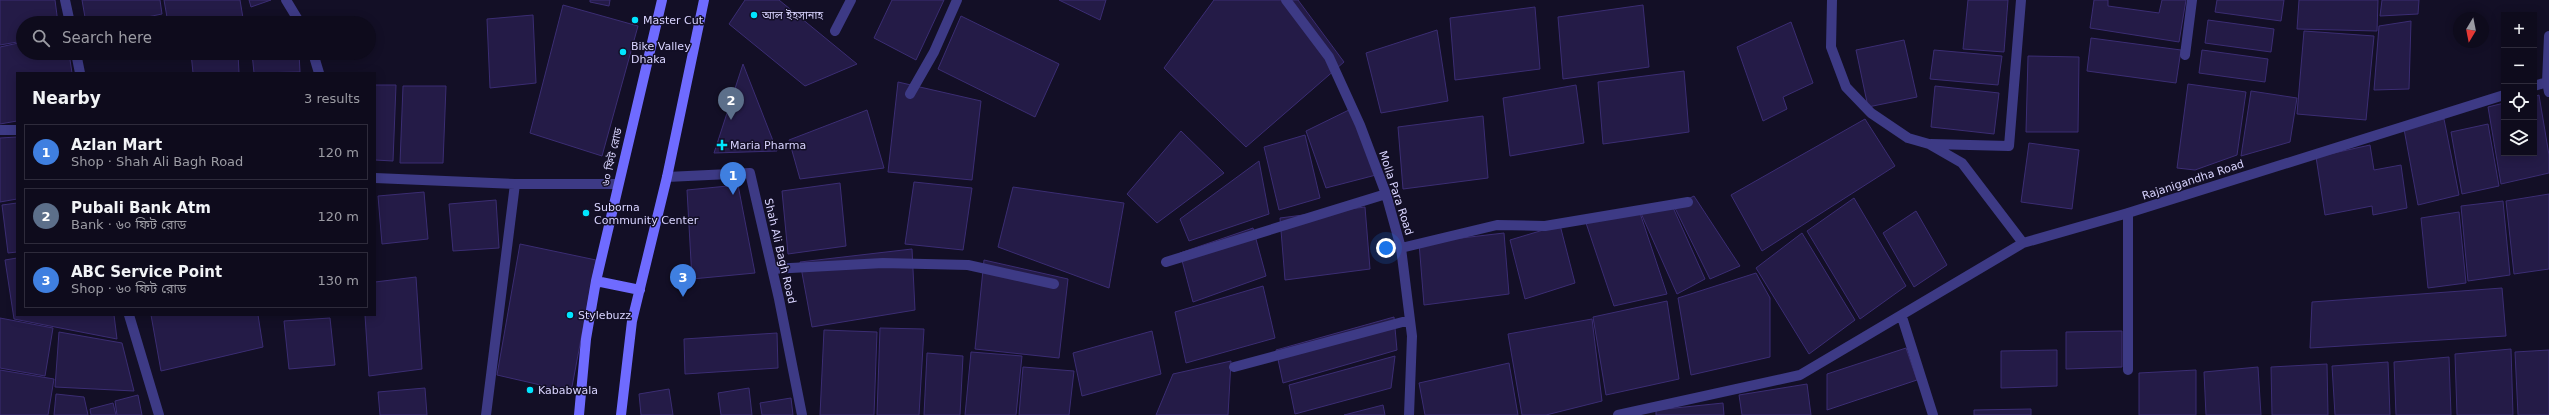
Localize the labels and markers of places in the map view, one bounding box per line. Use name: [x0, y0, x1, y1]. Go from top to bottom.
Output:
place label: আল ইহসানাহ: [761, 9, 823, 22]
marker: আল ইহসানাহ: [749, 10, 759, 20]
place label: Master Cut: [643, 14, 704, 27]
marker: Master Cut: [630, 15, 640, 25]
place label: Bike Valley Dhaka: [631, 40, 691, 66]
marker: Bike Valley Dhaka: [618, 47, 628, 57]
pin: 2: [718, 87, 744, 120]
place label: Maria Pharma: [730, 139, 806, 152]
marker: Maria Pharma: [717, 140, 727, 150]
pin: 1: [720, 162, 746, 195]
place label: Suborna Community Center: [594, 201, 699, 227]
marker: Suborna Community Center: [581, 208, 591, 218]
pin: 3: [670, 264, 696, 297]
place label: Stylebuzz: [578, 309, 631, 322]
marker: Stylebuzz: [565, 310, 575, 320]
place label: Kababwala: [538, 384, 598, 397]
marker: Kababwala: [525, 385, 535, 395]

